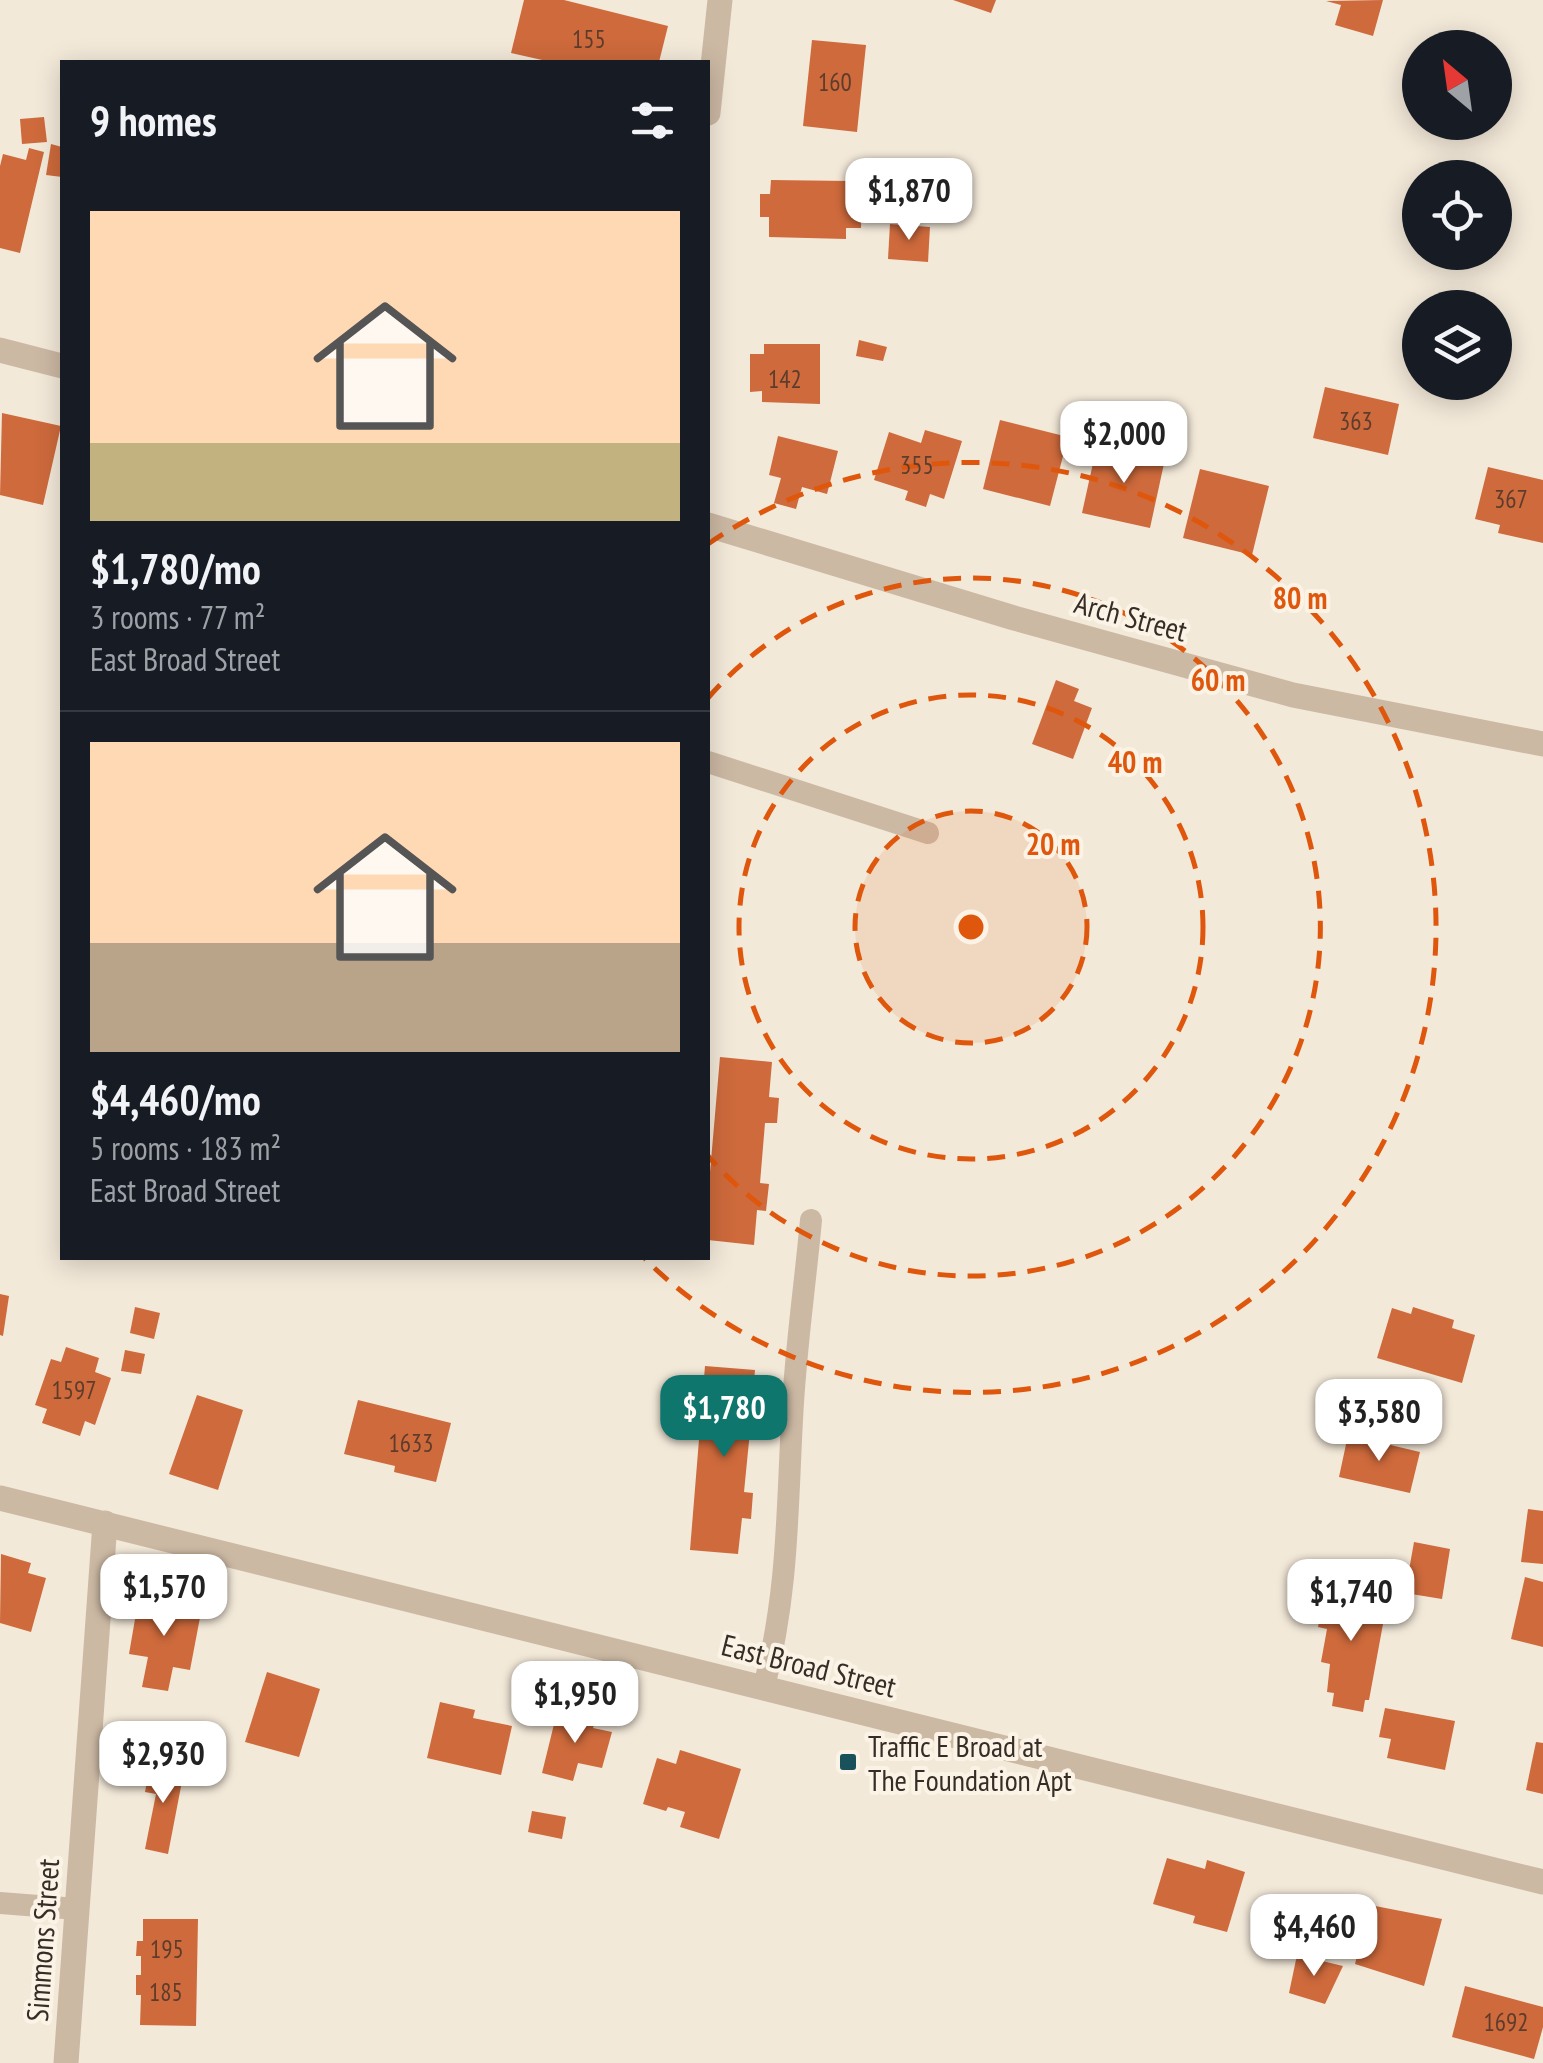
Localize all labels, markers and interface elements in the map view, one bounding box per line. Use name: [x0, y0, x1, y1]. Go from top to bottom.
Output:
house number: 155: [572, 23, 606, 55]
north arrow: [1402, 30, 1512, 140]
map controls: [1402, 30, 1512, 400]
house number: 160: [818, 66, 852, 98]
text: 9 homes: [90, 93, 217, 148]
icon: filters: [625, 93, 680, 148]
pin: $1,870: [828, 158, 990, 243]
button: locate: [1402, 160, 1512, 270]
text: $1,870: [867, 169, 951, 211]
icon: home: [295, 276, 475, 456]
button: layers: [1402, 290, 1512, 400]
house number: 142: [768, 363, 802, 395]
pin: $2,000: [1043, 401, 1205, 486]
house number: 363: [1339, 405, 1373, 437]
text: $2,000: [1082, 412, 1166, 454]
house number: 355: [900, 449, 934, 481]
house number: 367: [1494, 483, 1528, 515]
text: $1,780/mo: [90, 541, 261, 596]
text: 80 m: [1273, 578, 1327, 617]
street label: Arch Street: [1071, 582, 1192, 650]
text: 3 rooms · 77 m²: [90, 596, 265, 638]
text: East Broad Street: [90, 638, 280, 680]
text: 60 m: [1191, 660, 1245, 699]
text: 40 m: [1108, 742, 1162, 781]
icon: home: [295, 807, 475, 987]
text: 20 m: [1026, 824, 1080, 863]
centre of rings: [953, 909, 989, 945]
text: $4,460/mo: [90, 1072, 261, 1127]
text: 5 rooms · 183 m²: [90, 1127, 281, 1169]
text: East Broad Street: [90, 1169, 280, 1211]
house number: 1597: [51, 1374, 97, 1406]
pin: $1,780: [643, 1375, 805, 1460]
pin: $3,580: [1298, 1379, 1460, 1464]
text: $1,780: [682, 1386, 766, 1428]
text: $3,580: [1337, 1390, 1421, 1432]
house number: 1633: [388, 1427, 434, 1459]
pin: $1,570: [83, 1554, 245, 1639]
pin: $1,740: [1270, 1559, 1432, 1644]
text: $1,570: [122, 1565, 206, 1607]
text: $1,740: [1309, 1570, 1393, 1612]
street label: East Broad Street: [718, 1625, 901, 1706]
pin: $1,950: [494, 1661, 656, 1746]
text: $1,950: [533, 1672, 617, 1714]
pin: $2,930: [82, 1721, 244, 1806]
place label: Traffic E Broad at The Foundation Apt: [868, 1726, 1073, 1799]
text: $2,930: [121, 1732, 205, 1774]
marker: Traffic E Broad at The Foundation Apt: [837, 1751, 859, 1773]
street label: Simmons Street: [17, 1857, 67, 2023]
pin: $4,460: [1233, 1894, 1395, 1979]
text: $4,460: [1272, 1905, 1356, 1947]
house number: 195: [150, 1933, 184, 1965]
house number: 185: [149, 1976, 183, 2008]
house number: 1692: [1483, 2006, 1529, 2038]

